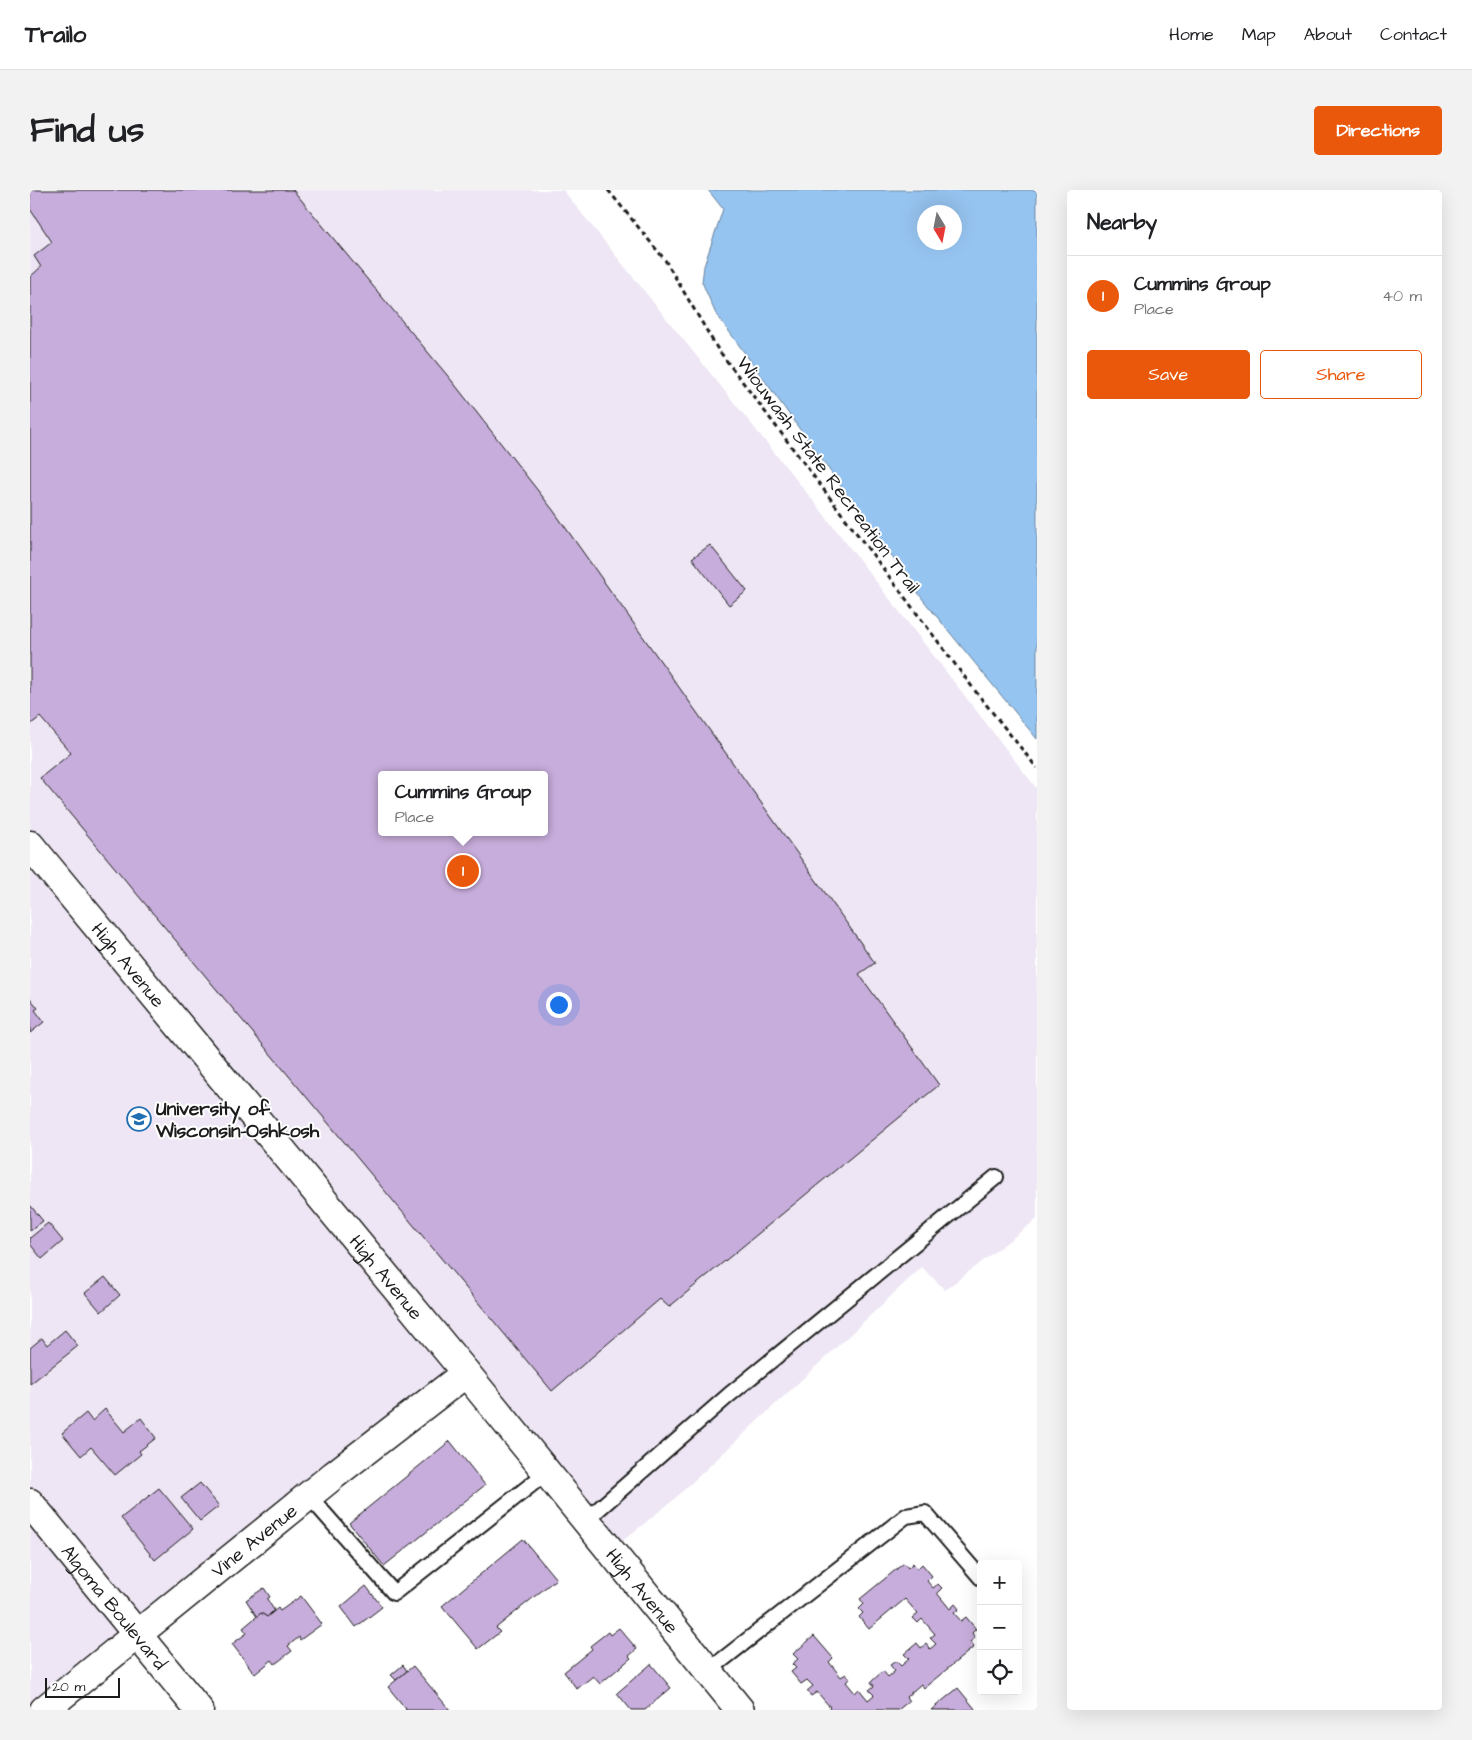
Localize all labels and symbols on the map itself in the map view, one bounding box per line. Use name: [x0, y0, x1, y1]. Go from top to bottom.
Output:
north arrow: [917, 205, 962, 250]
street label: Wiouwash State Recreation Trail: [730, 351, 926, 599]
pin: 1: [447, 852, 479, 890]
street label: High Avenue: [84, 917, 171, 1014]
your location: [546, 992, 572, 1018]
place label: University of Wisconsin-Oshkosh: [155, 1096, 320, 1145]
school or university icon: University of Wisconsin-Oshkosh: [126, 1106, 152, 1132]
street label: High Avenue: [342, 1229, 429, 1326]
street label: Vine Avenue: [206, 1498, 304, 1584]
street label: Algoma Boulevard: [54, 1539, 173, 1676]
street label: High Avenue: [599, 1543, 685, 1640]
scale bar: [45, 1675, 120, 1698]

